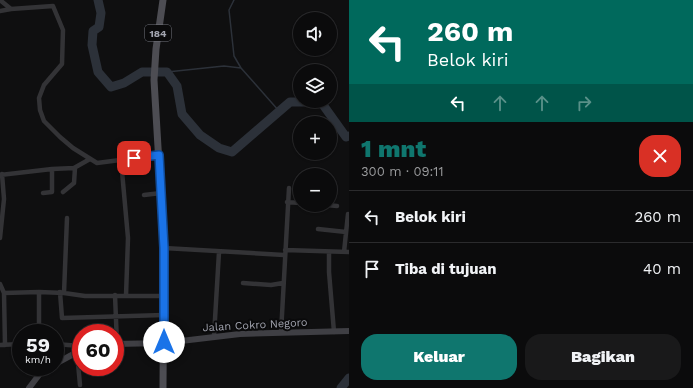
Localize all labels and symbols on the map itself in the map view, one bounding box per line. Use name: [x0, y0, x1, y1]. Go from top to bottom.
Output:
road number: 184: [145, 25, 171, 41]
pin: [117, 141, 151, 175]
street label: Jalan Cokro Negoro: [202, 316, 308, 334]
position arrow: [143, 321, 185, 363]
speed limit sign: 60: [72, 324, 124, 376]

